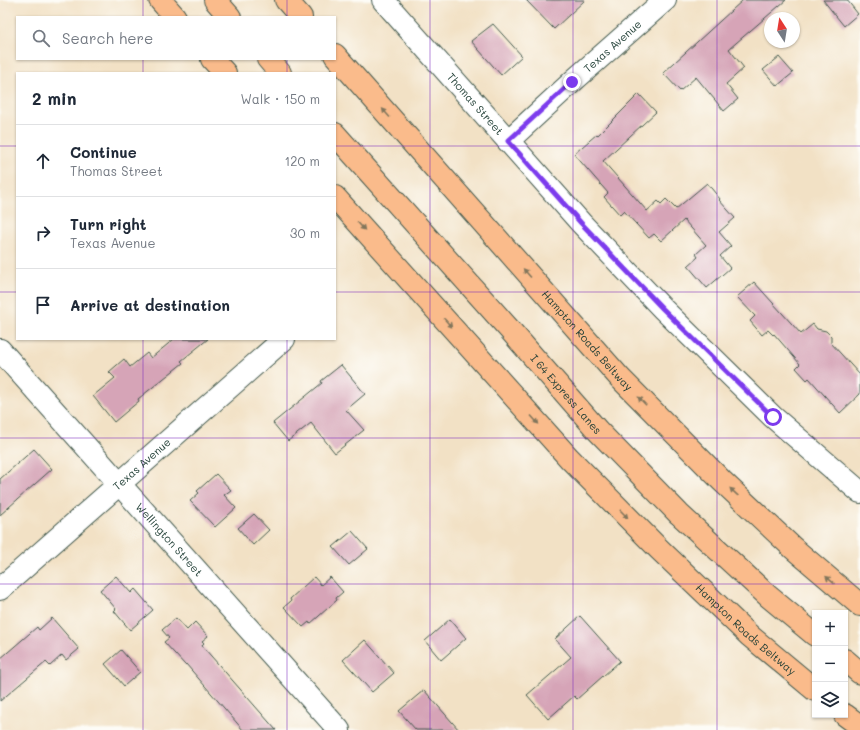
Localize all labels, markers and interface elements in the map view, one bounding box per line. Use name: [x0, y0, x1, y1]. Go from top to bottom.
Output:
north arrow: [764, 12, 800, 48]
search box: [16, 16, 336, 60]
street label: Texas Avenue: [580, 16, 644, 76]
icon: search: [30, 27, 52, 49]
text: Search here: [62, 28, 153, 48]
street label: Thomas Street: [444, 69, 507, 138]
route end: [563, 73, 581, 91]
text: 2 min: [32, 87, 77, 109]
text: Walk · 150 m: [240, 90, 320, 107]
one-way arrow: [382, 108, 391, 119]
text: Continue: [70, 142, 137, 162]
icon: ahead: [32, 150, 54, 172]
text: 120 m: [284, 152, 320, 169]
text: Thomas Street: [70, 162, 163, 179]
text: Turn right: [70, 214, 147, 234]
one-way arrow: [356, 221, 366, 231]
icon: right: [32, 222, 54, 244]
text: 30 m: [290, 224, 320, 241]
text: Texas Avenue: [70, 234, 155, 251]
one-way arrow: [523, 267, 532, 278]
street label: Hampton Roads Beltway: [539, 287, 637, 394]
icon: arrive: [32, 294, 54, 316]
text: Arrive at destination: [70, 295, 230, 315]
one-way arrow: [443, 318, 453, 328]
street label: I 64 Express Lanes: [527, 351, 605, 437]
one-way arrow: [637, 396, 647, 406]
route start: [764, 408, 782, 426]
one-way arrow: [530, 414, 539, 425]
street label: Texas Avenue: [109, 434, 174, 493]
one-way arrow: [729, 488, 739, 497]
street label: Wellington Street: [133, 499, 206, 579]
one-way arrow: [619, 509, 629, 519]
one-way arrow: [825, 575, 836, 584]
street label: Hampton Roads Beltway: [693, 580, 800, 678]
map controls: [812, 610, 848, 718]
button: +: [812, 610, 848, 646]
button: −: [812, 646, 848, 682]
button: layers: [812, 682, 848, 718]

